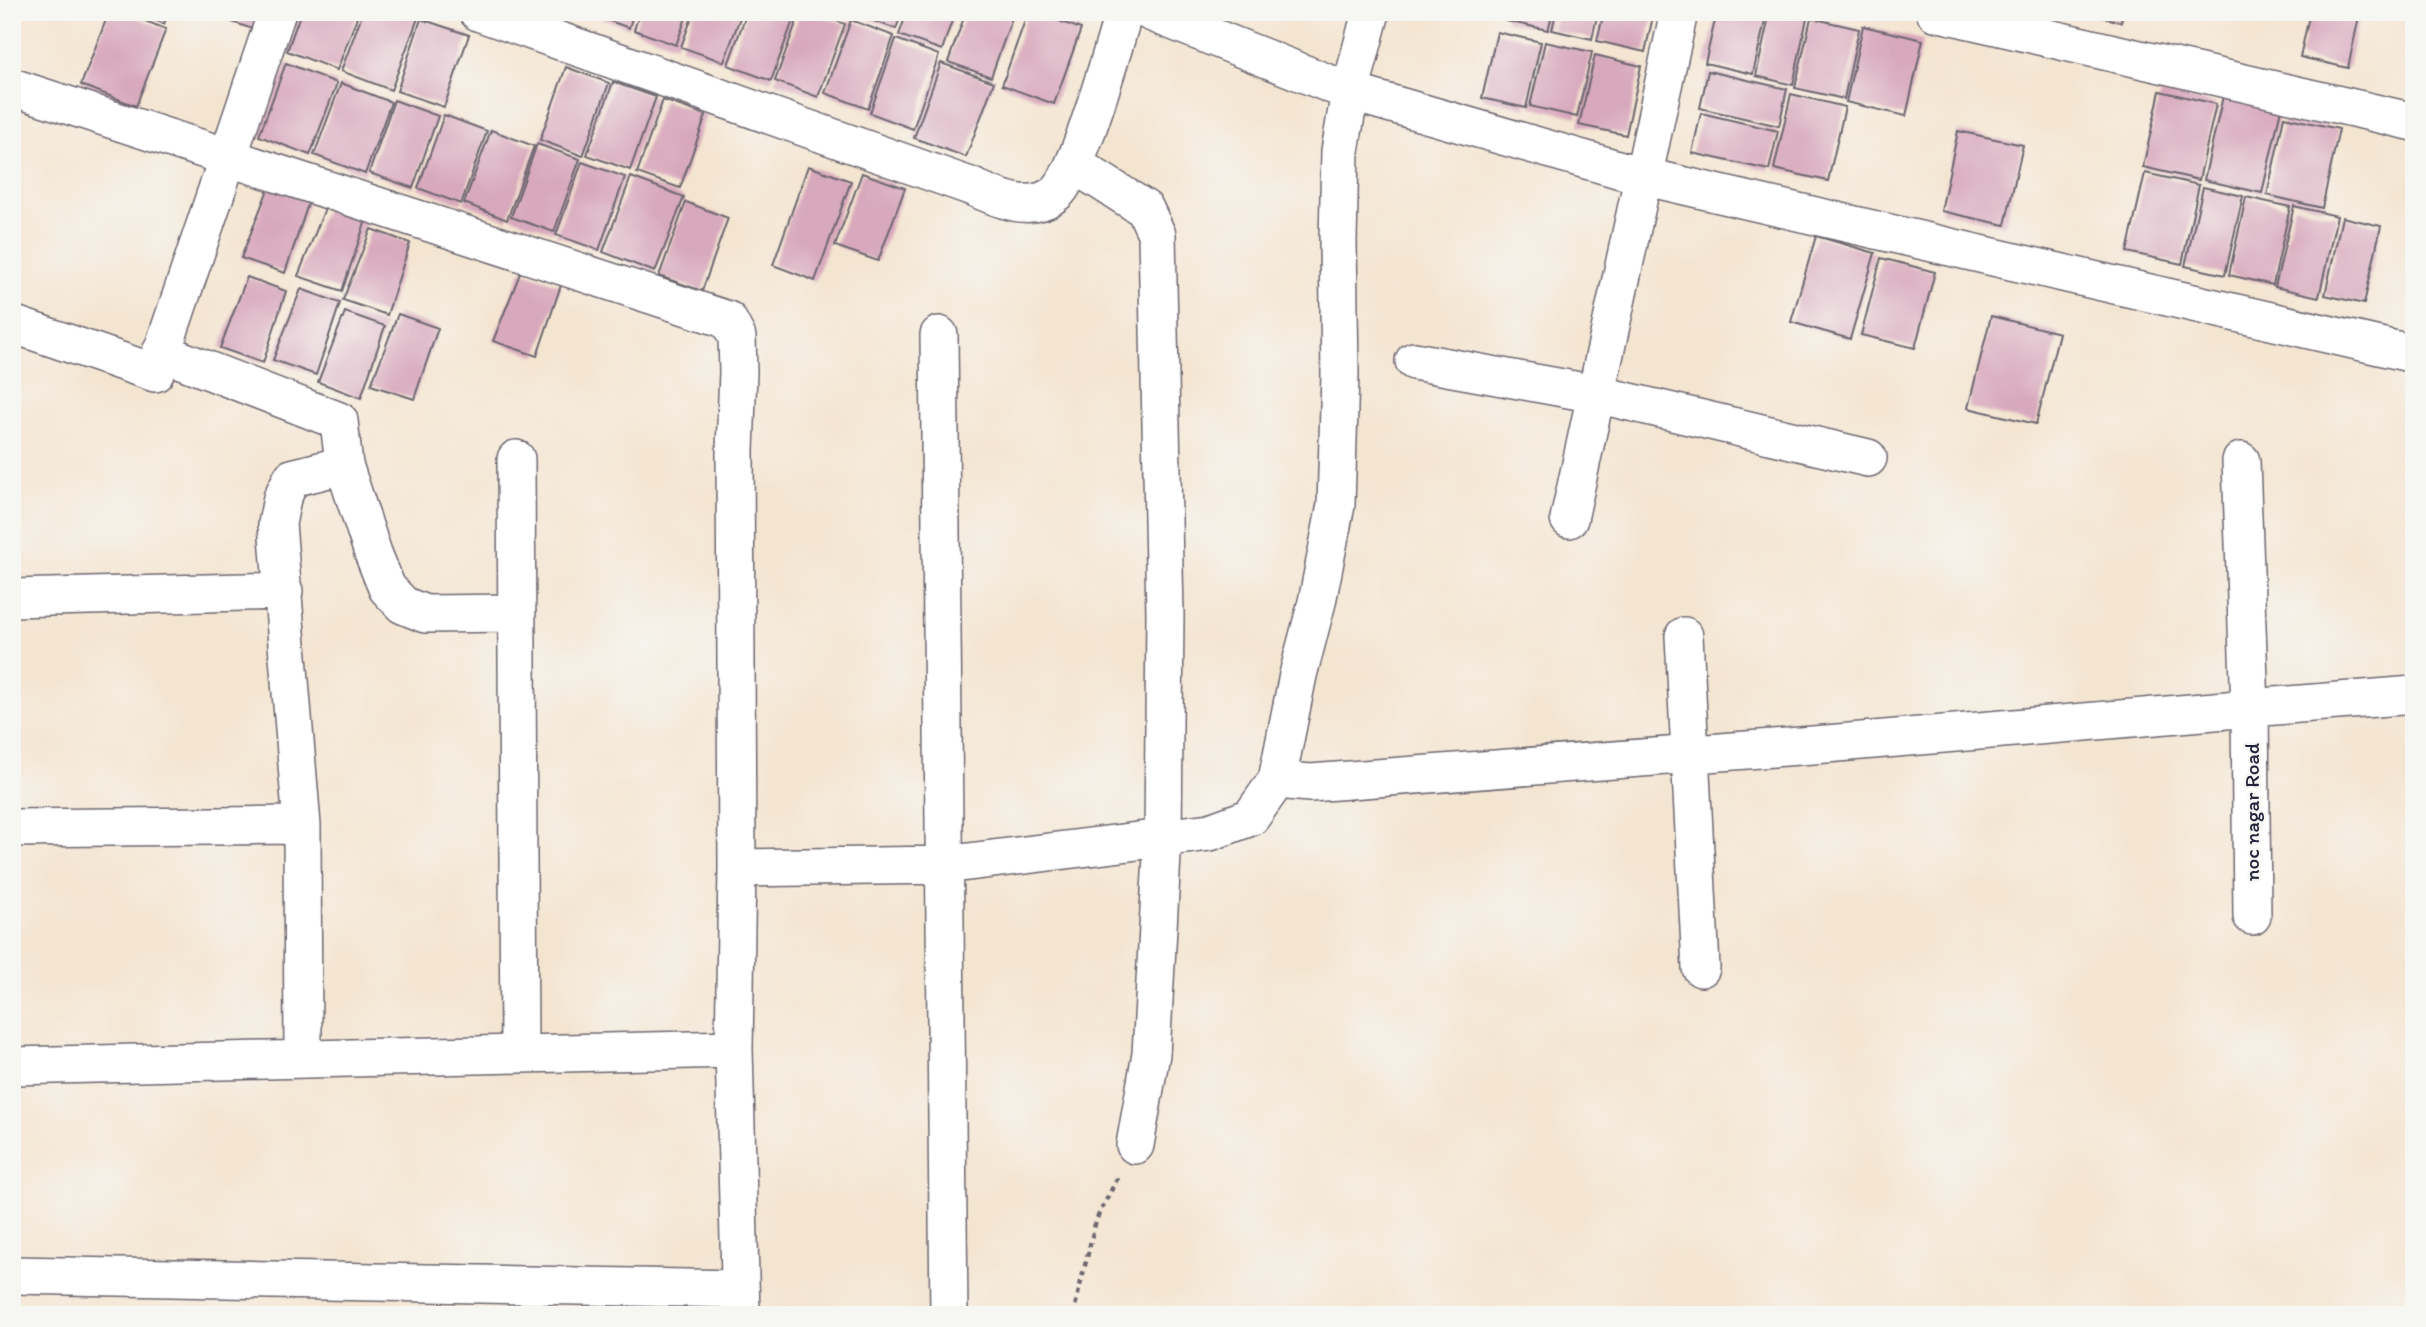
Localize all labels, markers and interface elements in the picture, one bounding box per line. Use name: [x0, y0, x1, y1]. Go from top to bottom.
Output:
street label: noc nagar Road: [2239, 742, 2264, 881]

